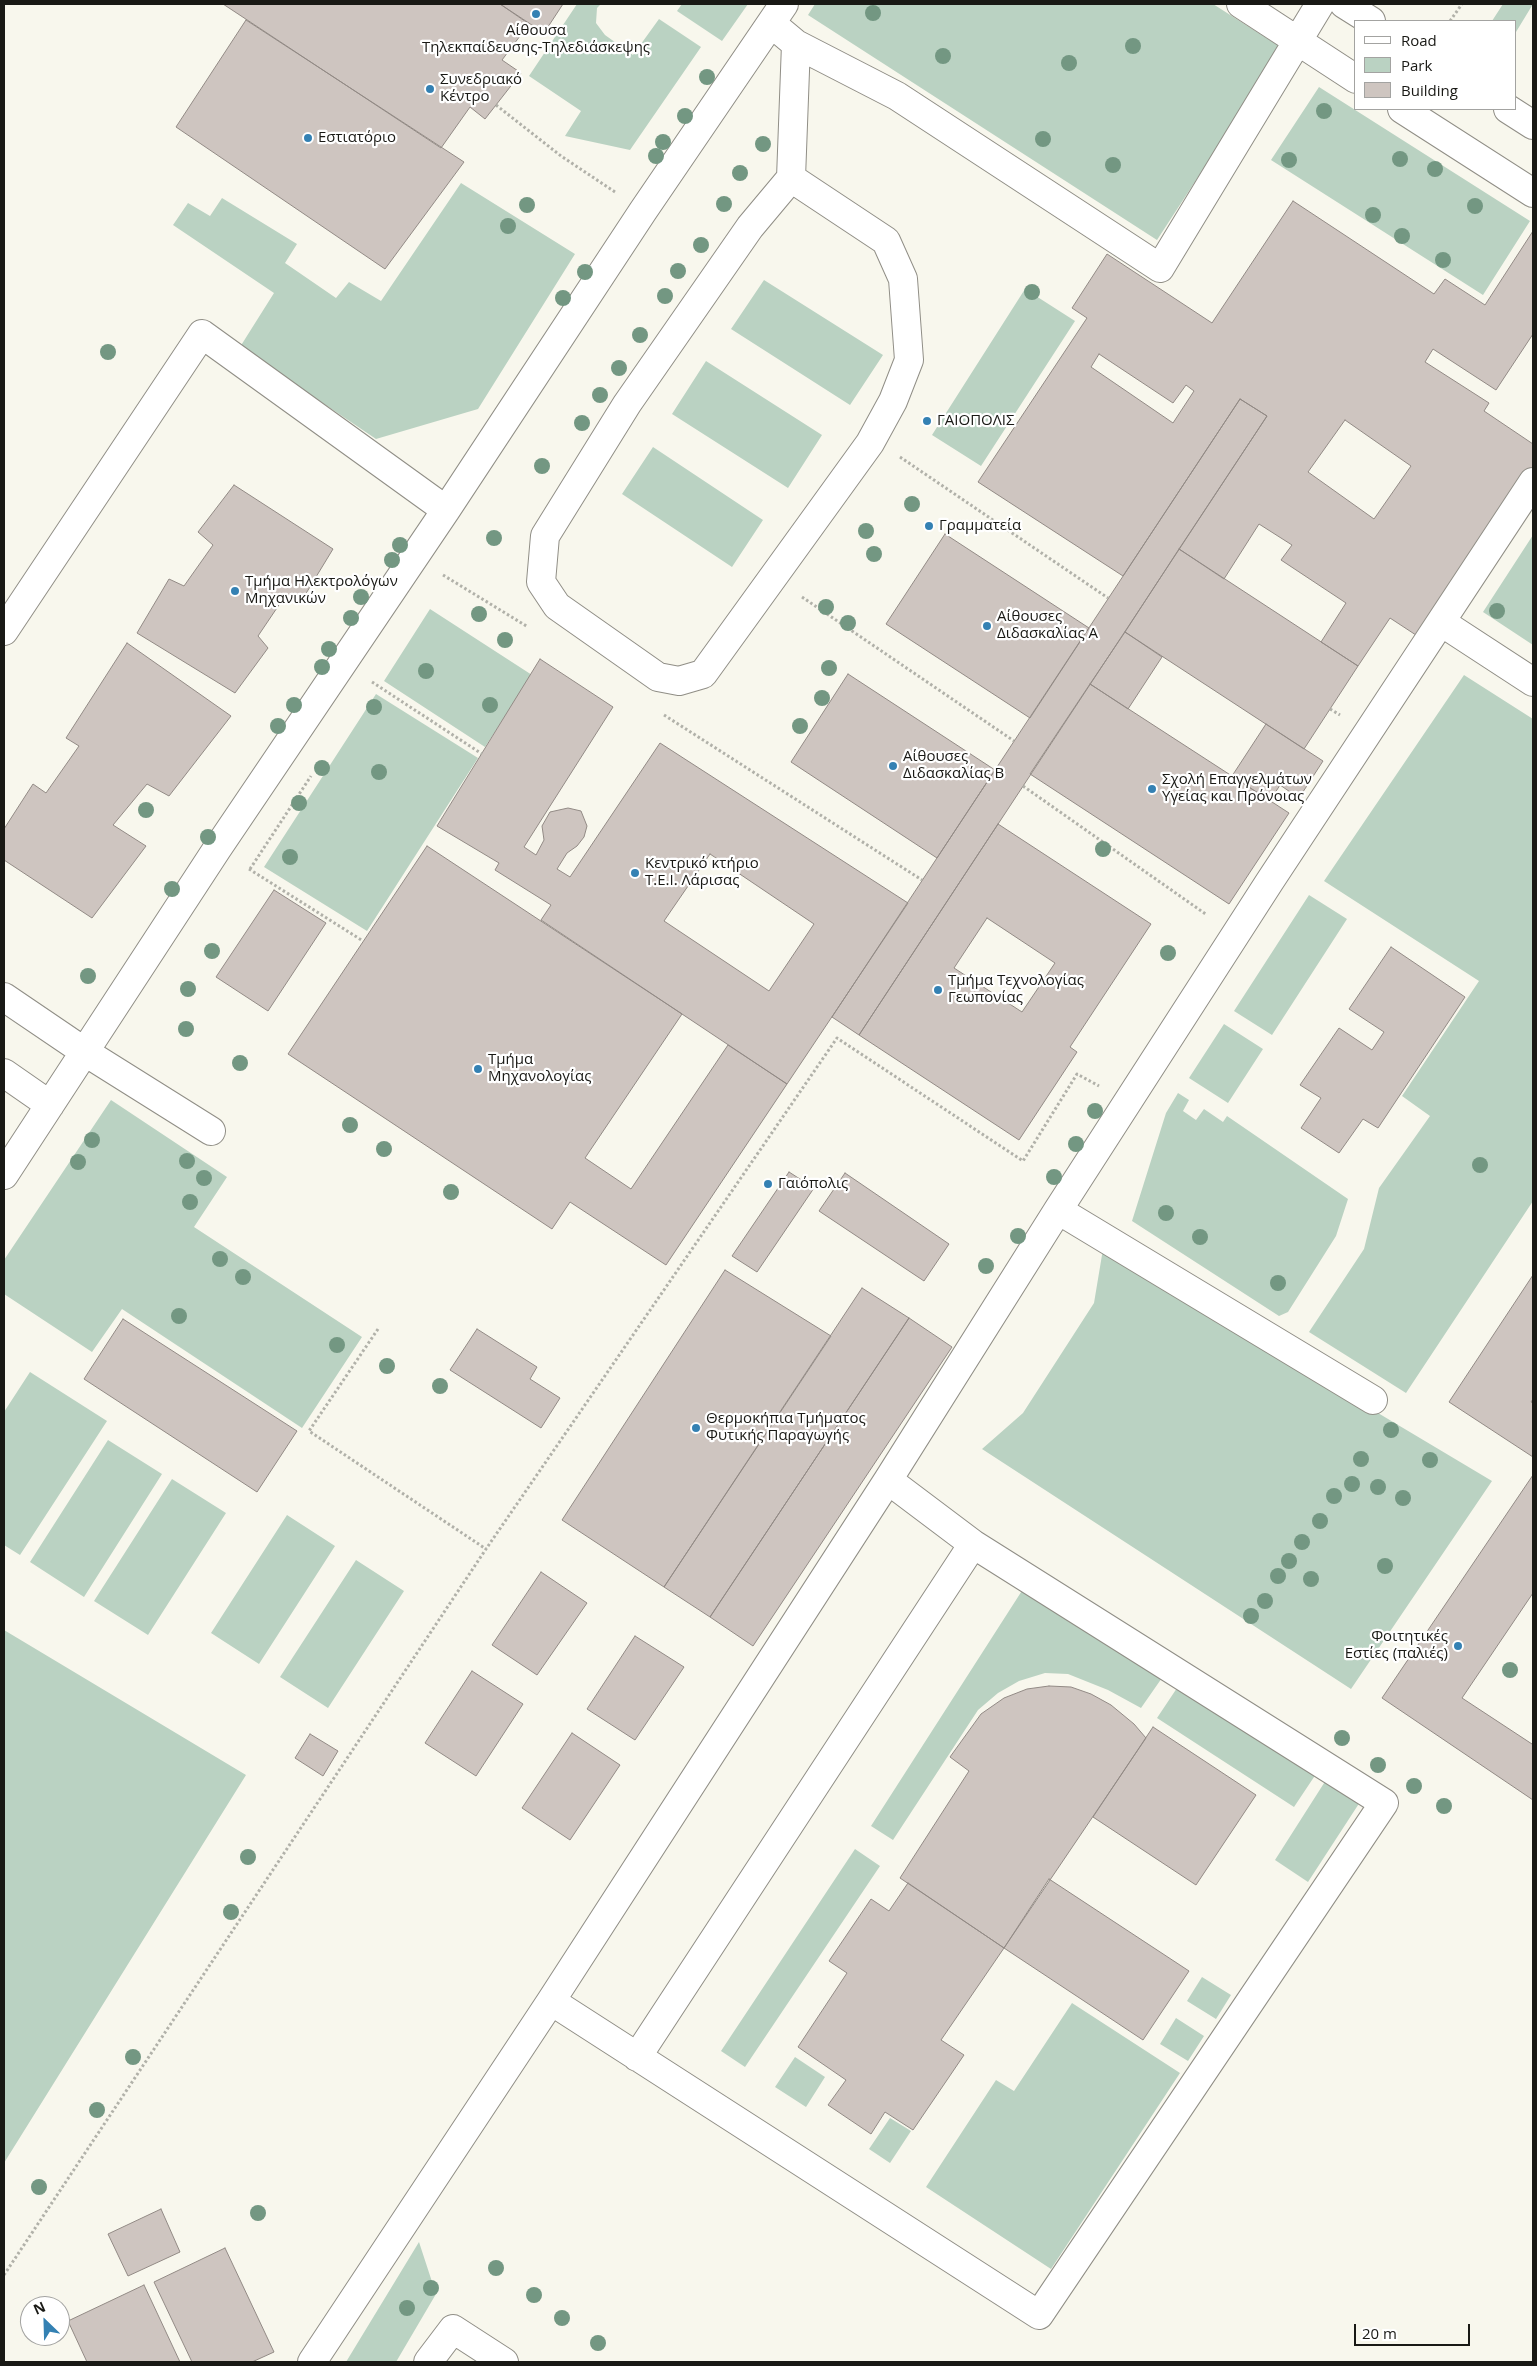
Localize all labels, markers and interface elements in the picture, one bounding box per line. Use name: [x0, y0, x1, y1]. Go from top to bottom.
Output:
marker: Αίθουσα Τηλεκπαίδευσης-Τηλεδιάσκεψης: [530, 8, 542, 20]
legend: [1354, 20, 1517, 110]
place label: Αίθουσα Τηλεκπαίδευσης-Τηλεδιάσκεψης: [422, 22, 650, 57]
text: Road: [1401, 30, 1437, 50]
text: Park: [1401, 55, 1432, 75]
place label: Συνεδριακό Κέντρο: [440, 71, 522, 106]
text: Building: [1401, 80, 1458, 100]
marker: Συνεδριακό Κέντρο: [424, 83, 436, 95]
place label: Εστιατόριο: [318, 129, 396, 147]
marker: Εστιατόριο: [302, 132, 314, 144]
place label: ΓΑΙΟΠΟΛΙΣ: [937, 412, 1014, 430]
marker: ΓΑΙΟΠΟΛΙΣ: [921, 415, 933, 427]
place label: Γραμματεία: [939, 517, 1021, 535]
marker: Γραμματεία: [923, 520, 935, 532]
place label: Τμήμα Ηλεκτρολόγων Μηχανικών: [245, 573, 398, 608]
marker: Τμήμα Ηλεκτρολόγων Μηχανικών: [229, 585, 241, 597]
place label: Αίθουσες Διδασκαλίας Α: [997, 608, 1098, 643]
marker: Αίθουσες Διδασκαλίας Α: [981, 620, 993, 632]
place label: Αίθουσες Διδασκαλίας Β: [903, 748, 1004, 783]
marker: Αίθουσες Διδασκαλίας Β: [887, 760, 899, 772]
place label: Σχολή Επαγγελμάτων Υγείας και Πρόνοιας: [1162, 771, 1312, 806]
marker: Σχολή Επαγγελμάτων Υγείας και Πρόνοιας: [1146, 783, 1158, 795]
place label: Κεντρικό κτήριο Τ.Ε.Ι. Λάρισας: [645, 855, 759, 890]
marker: Κεντρικό κτήριο Τ.Ε.Ι. Λάρισας: [629, 867, 641, 879]
place label: Τμήμα Τεχνολογίας Γεωπονίας: [948, 972, 1084, 1007]
marker: Τμήμα Τεχνολογίας Γεωπονίας: [932, 984, 944, 996]
place label: Τμήμα Μηχανολογίας: [488, 1051, 591, 1086]
marker: Τμήμα Μηχανολογίας: [472, 1063, 484, 1075]
place label: Γαιόπολις: [778, 1175, 848, 1193]
marker: Γαιόπολις: [762, 1178, 774, 1190]
place label: Θερμοκήπια Τμήματος Φυτικής Παραγωγής: [706, 1410, 866, 1445]
marker: Θερμοκήπια Τμήματος Φυτικής Παραγωγής: [690, 1422, 702, 1434]
place label: Φοιτητικές Εστίες (παλιές): [1345, 1628, 1448, 1663]
marker: Φοιτητικές Εστίες (παλιές): [1452, 1640, 1464, 1652]
north arrow: [20, 2296, 70, 2346]
text: N: [30, 2297, 48, 2319]
scale bar: [1357, 2314, 1473, 2346]
text: 20 m: [1362, 2323, 1397, 2343]

